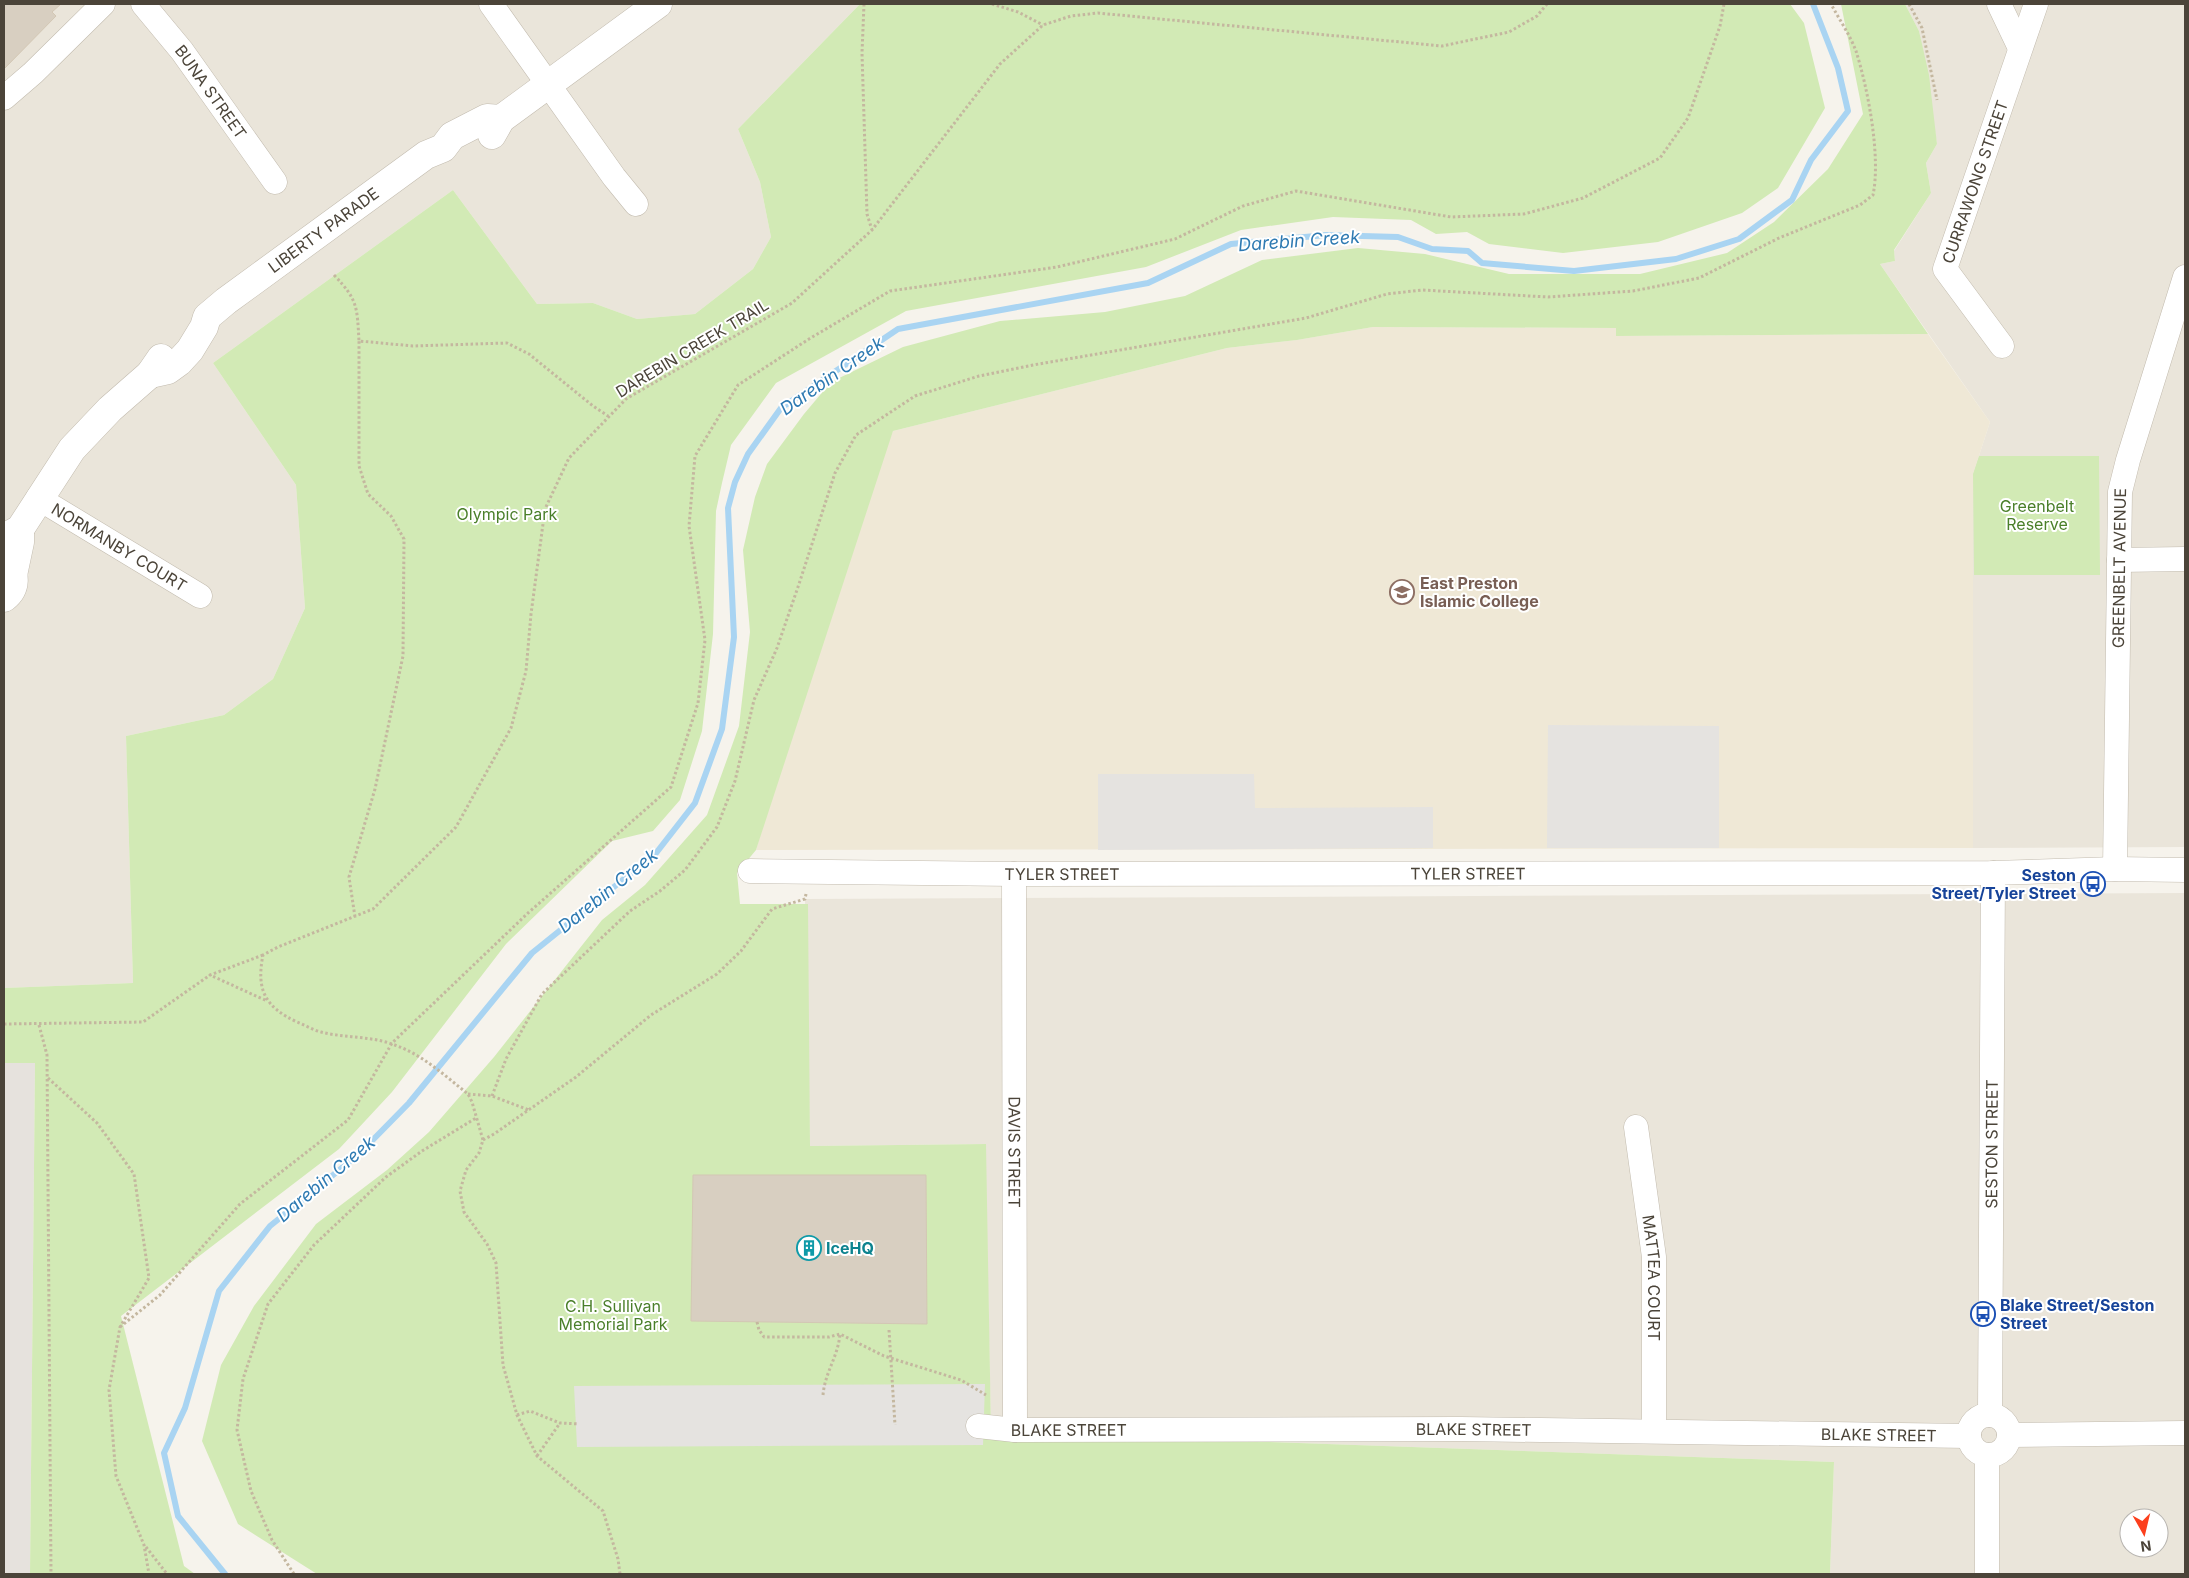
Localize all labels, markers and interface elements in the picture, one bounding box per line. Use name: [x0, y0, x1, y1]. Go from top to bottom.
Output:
street label: BUNA STREET: [171, 41, 251, 143]
street label: CURRAWONG STREET: [1938, 98, 2012, 266]
street label: LIBERTY PARADE: [264, 183, 383, 277]
water label: Darebin Creek: [1237, 226, 1362, 255]
street label: DAREBIN CREEK TRAIL: [612, 294, 772, 402]
water label: Darebin Creek: [776, 331, 889, 419]
street label: GREENBELT AVENUE: [2108, 488, 2130, 648]
park label: Greenbelt Reserve: [2000, 496, 2074, 534]
street label: NORMANBY COURT: [48, 499, 191, 596]
park label: Olympic Park: [457, 504, 558, 524]
place label: East Preston Islamic College: [1420, 573, 1539, 611]
school or university icon: East Preston Islamic College: [1389, 579, 1415, 605]
water label: Darebin Creek: [554, 843, 663, 937]
street label: TYLER STREET: [1410, 863, 1526, 884]
street label: TYLER STREET: [1004, 864, 1120, 884]
place label: Seston Street/Tyler Street: [1932, 865, 2076, 903]
bus stop icon: Seston Street/Tyler Street: [2080, 871, 2106, 897]
street label: SESTON STREET: [1981, 1079, 2002, 1209]
street label: DAVIS STREET: [1004, 1096, 1025, 1208]
water label: Darebin Creek: [272, 1131, 380, 1226]
street label: MATTEA COURT: [1638, 1214, 1664, 1341]
building icon: IceHQ: [796, 1235, 822, 1261]
place label: IceHQ: [826, 1238, 874, 1258]
place label: Blake Street/Seston Street: [2000, 1295, 2155, 1333]
park label: C.H. Sullivan Memorial Park: [558, 1296, 668, 1334]
bus stop icon: Blake Street/Seston Street: [1970, 1301, 1996, 1327]
street label: BLAKE STREET: [1416, 1419, 1532, 1440]
street label: BLAKE STREET: [1011, 1420, 1127, 1440]
street label: BLAKE STREET: [1821, 1424, 1937, 1446]
north arrow: [2119, 1508, 2169, 1558]
text: N: [2139, 1537, 2152, 1556]

